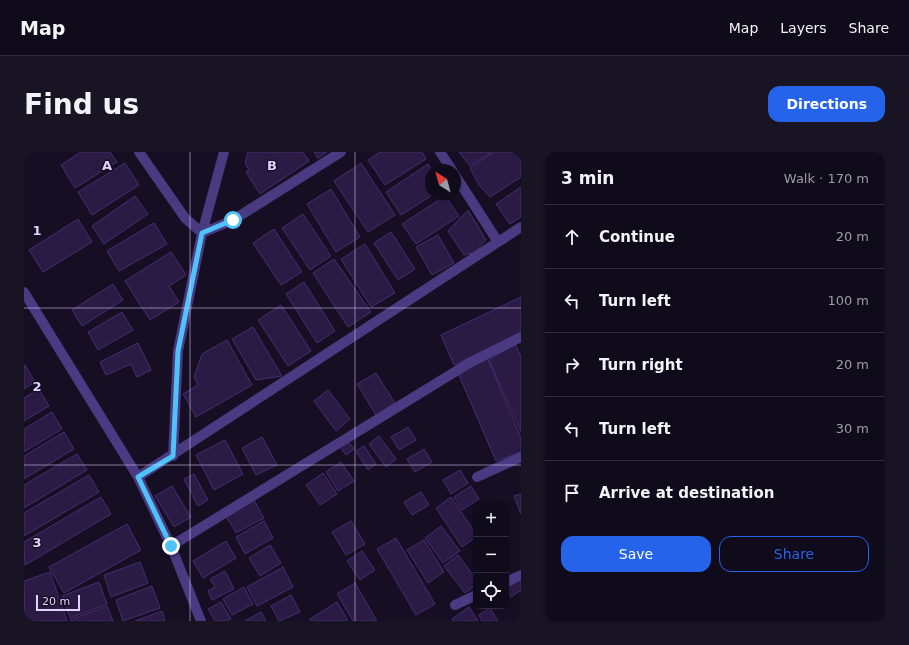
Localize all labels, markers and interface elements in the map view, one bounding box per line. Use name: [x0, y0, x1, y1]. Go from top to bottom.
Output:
text: Map: [20, 17, 65, 39]
text: Map: [729, 20, 758, 36]
text: Layers: [780, 20, 827, 36]
text: Share: [849, 20, 889, 36]
button: Directions: [768, 86, 885, 122]
text: Find us: [24, 88, 139, 121]
text: A: [102, 158, 112, 173]
text: B: [267, 158, 277, 173]
north arrow: [425, 164, 461, 200]
text: 3 min: [561, 168, 614, 188]
text: Walk · 170 m: [784, 171, 869, 186]
route start: [224, 211, 242, 229]
text: 1: [32, 223, 42, 238]
icon: ahead: [561, 226, 583, 248]
text: Continue: [599, 228, 675, 246]
text: 20 m: [836, 229, 869, 244]
icon: left: [561, 290, 583, 312]
text: Turn left: [599, 292, 671, 310]
text: 100 m: [827, 293, 869, 308]
icon: right: [561, 354, 583, 376]
text: Turn right: [599, 356, 683, 374]
text: 20 m: [836, 357, 869, 372]
text: 2: [32, 379, 42, 394]
icon: left: [561, 418, 583, 440]
text: Turn left: [599, 420, 671, 438]
text: 30 m: [836, 421, 869, 436]
icon: arrive: [561, 482, 583, 504]
text: Arrive at destination: [599, 484, 774, 502]
map controls: [473, 501, 509, 609]
button: +: [473, 501, 509, 537]
text: 3: [32, 535, 42, 550]
button: Save: [561, 536, 711, 572]
button: Share: [719, 536, 869, 572]
route end: [162, 537, 180, 555]
button: −: [473, 537, 509, 573]
button: locate: [473, 573, 509, 609]
scale bar: [36, 593, 80, 612]
text: 20 m: [42, 595, 70, 608]

